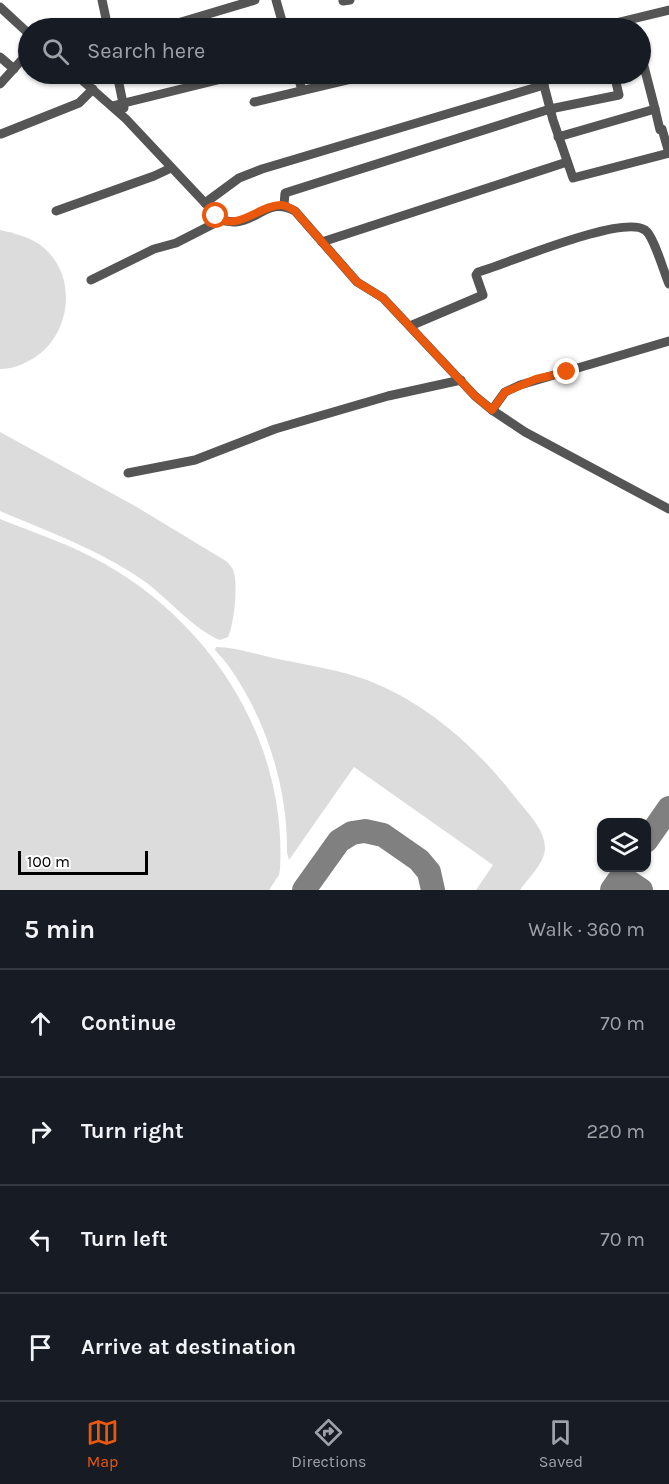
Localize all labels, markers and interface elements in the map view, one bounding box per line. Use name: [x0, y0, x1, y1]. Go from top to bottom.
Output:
search box: [18, 18, 651, 84]
icon: search: [39, 35, 72, 68]
text: Search here: [87, 38, 205, 64]
route start: [202, 202, 228, 228]
route end: [553, 358, 579, 384]
map controls: [597, 818, 651, 872]
button: layers: [597, 818, 651, 872]
scale bar: [18, 848, 148, 876]
text: 100 m: [27, 852, 70, 871]
text: 5 min: [24, 914, 95, 945]
text: Walk · 360 m: [528, 918, 645, 941]
icon: ahead: [24, 1007, 57, 1040]
text: Continue: [81, 1010, 176, 1036]
text: 70 m: [600, 1012, 645, 1035]
icon: right: [24, 1115, 57, 1148]
text: Turn right: [81, 1118, 184, 1144]
text: 220 m: [586, 1120, 645, 1143]
icon: left: [24, 1223, 57, 1256]
text: Turn left: [81, 1226, 168, 1252]
text: 70 m: [600, 1228, 645, 1251]
icon: arrive: [24, 1331, 57, 1364]
text: Arrive at destination: [81, 1334, 296, 1360]
tab: Map: [86, 1416, 119, 1471]
tab: Directions: [291, 1416, 366, 1471]
tab: Saved: [539, 1416, 583, 1471]

